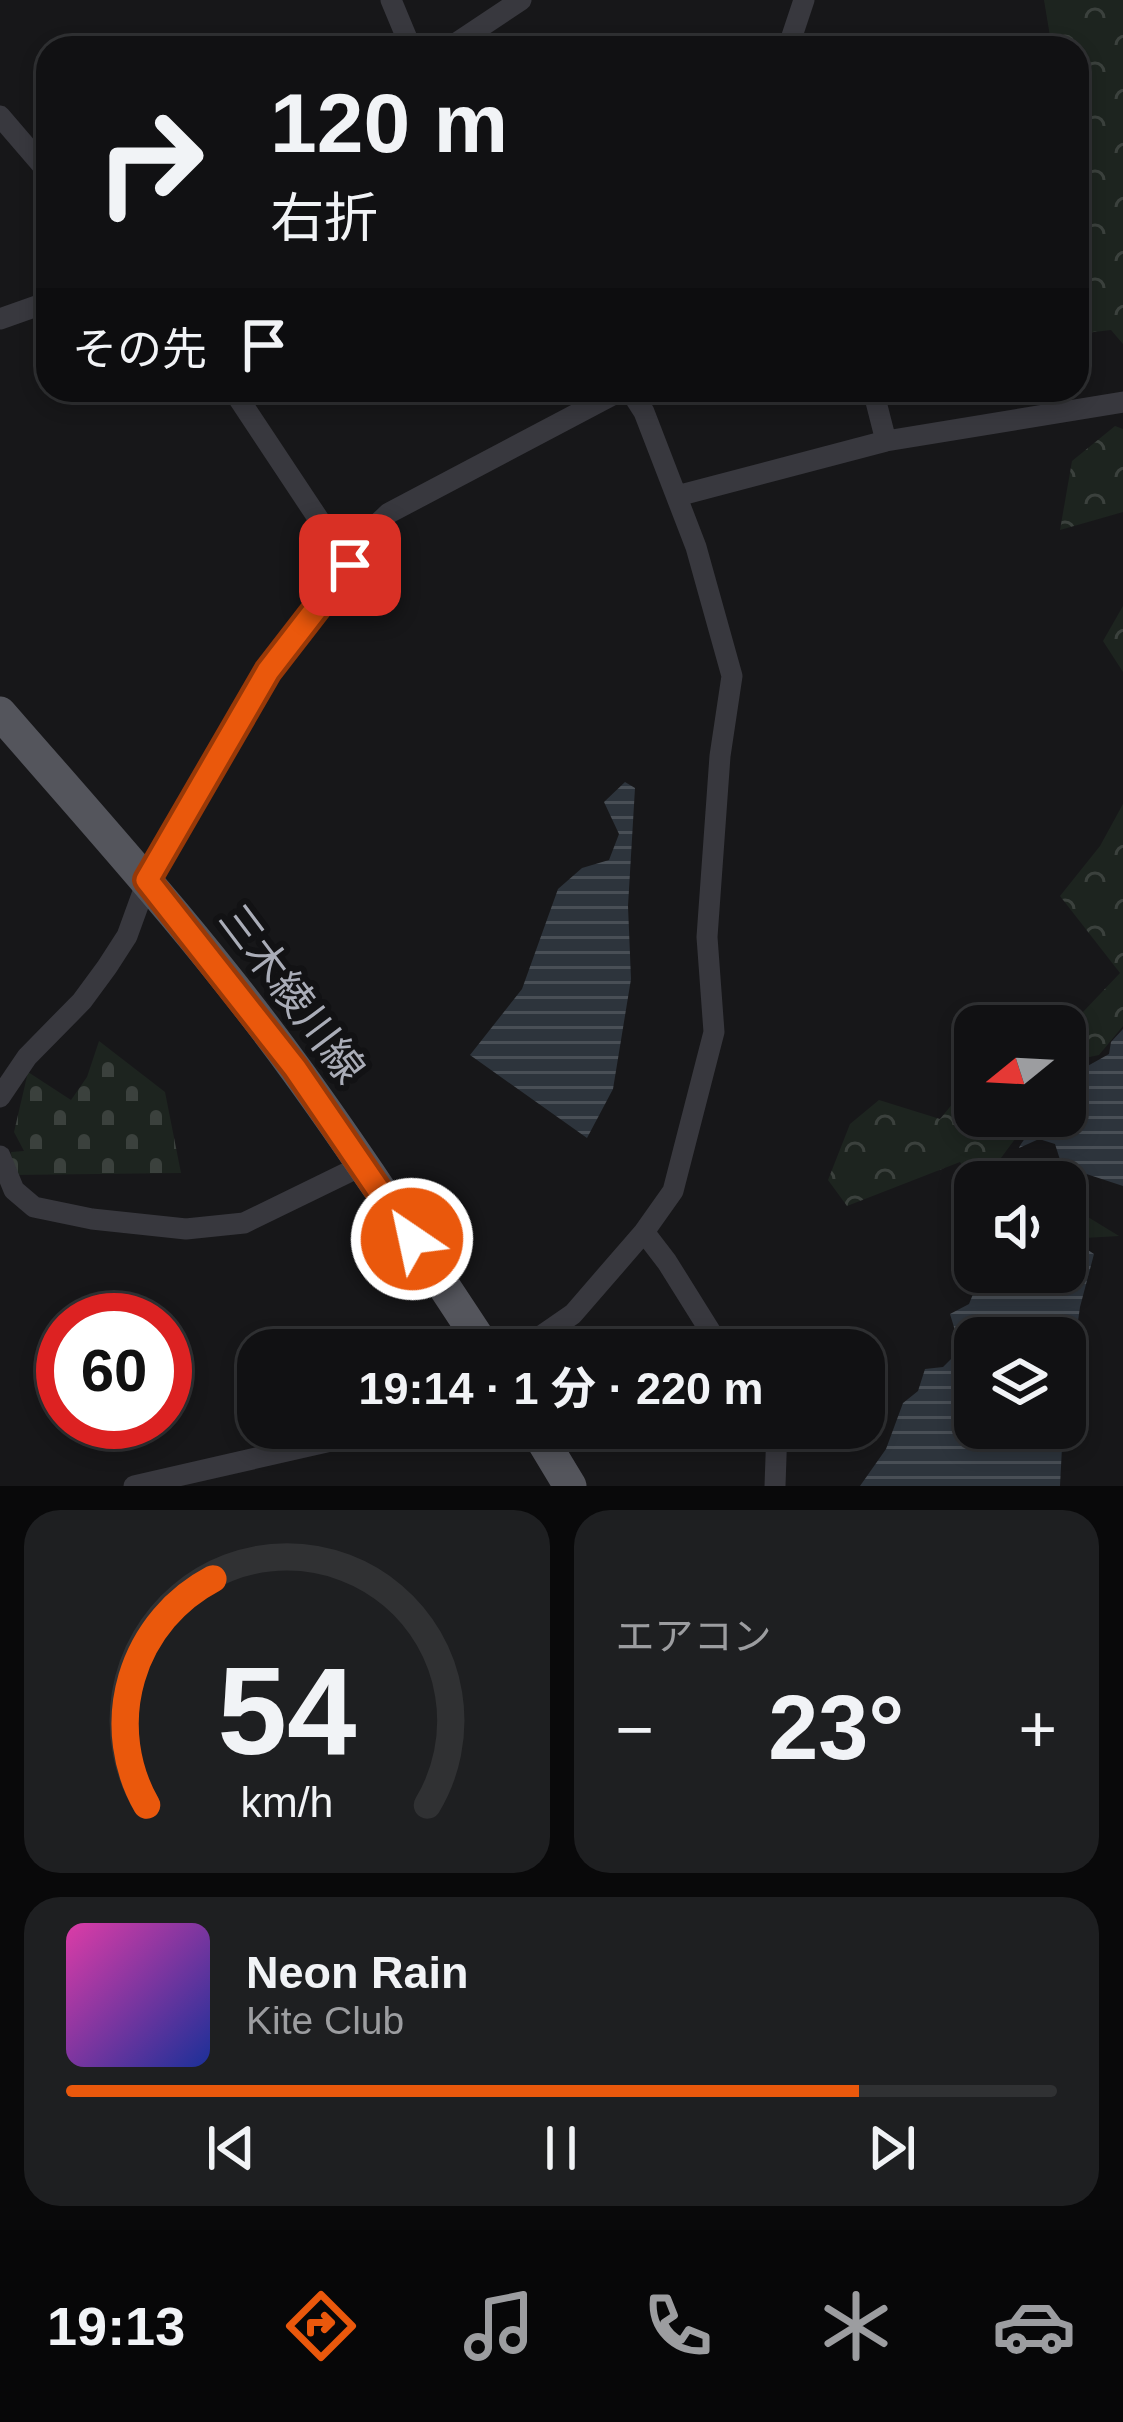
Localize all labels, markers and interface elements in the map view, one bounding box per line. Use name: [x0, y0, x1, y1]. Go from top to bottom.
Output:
text: 120 m: [270, 76, 508, 170]
icon: right: [72, 84, 228, 240]
text: 右折: [270, 188, 378, 248]
icon: arrive: [231, 312, 297, 378]
text: その先: [72, 324, 207, 375]
pin: [299, 514, 401, 616]
icon: arrive: [317, 532, 383, 598]
street label: 三木綾川線: [210, 896, 374, 1092]
north arrow: [954, 1005, 1086, 1137]
map controls: [954, 1005, 1086, 1449]
button: sound: [954, 1161, 1086, 1293]
position arrow: [349, 1176, 475, 1302]
speed limit sign: 60: [36, 1293, 192, 1449]
button: layers: [954, 1317, 1086, 1449]
text: 19:14 · 1 分 · 220 m: [358, 1363, 764, 1414]
text: エアコン: [616, 1615, 772, 1658]
text: 54: [217, 1641, 356, 1780]
text: 23°: [768, 1678, 904, 1778]
text: −: [616, 1692, 654, 1766]
text: +: [1018, 1692, 1057, 1766]
text: km/h: [240, 1777, 333, 1825]
text: Neon Rain: [246, 1947, 469, 1998]
text: Kite Club: [246, 1999, 404, 2042]
icon: previous: [198, 2115, 264, 2181]
icon: pause: [528, 2115, 594, 2181]
icon: next: [859, 2115, 925, 2181]
icon: directions: [279, 2284, 363, 2368]
icon: music: [457, 2284, 541, 2368]
icon: phone: [636, 2284, 720, 2368]
icon: climate: [814, 2284, 898, 2368]
icon: car: [992, 2284, 1076, 2368]
text: 19:13: [47, 2296, 185, 2356]

